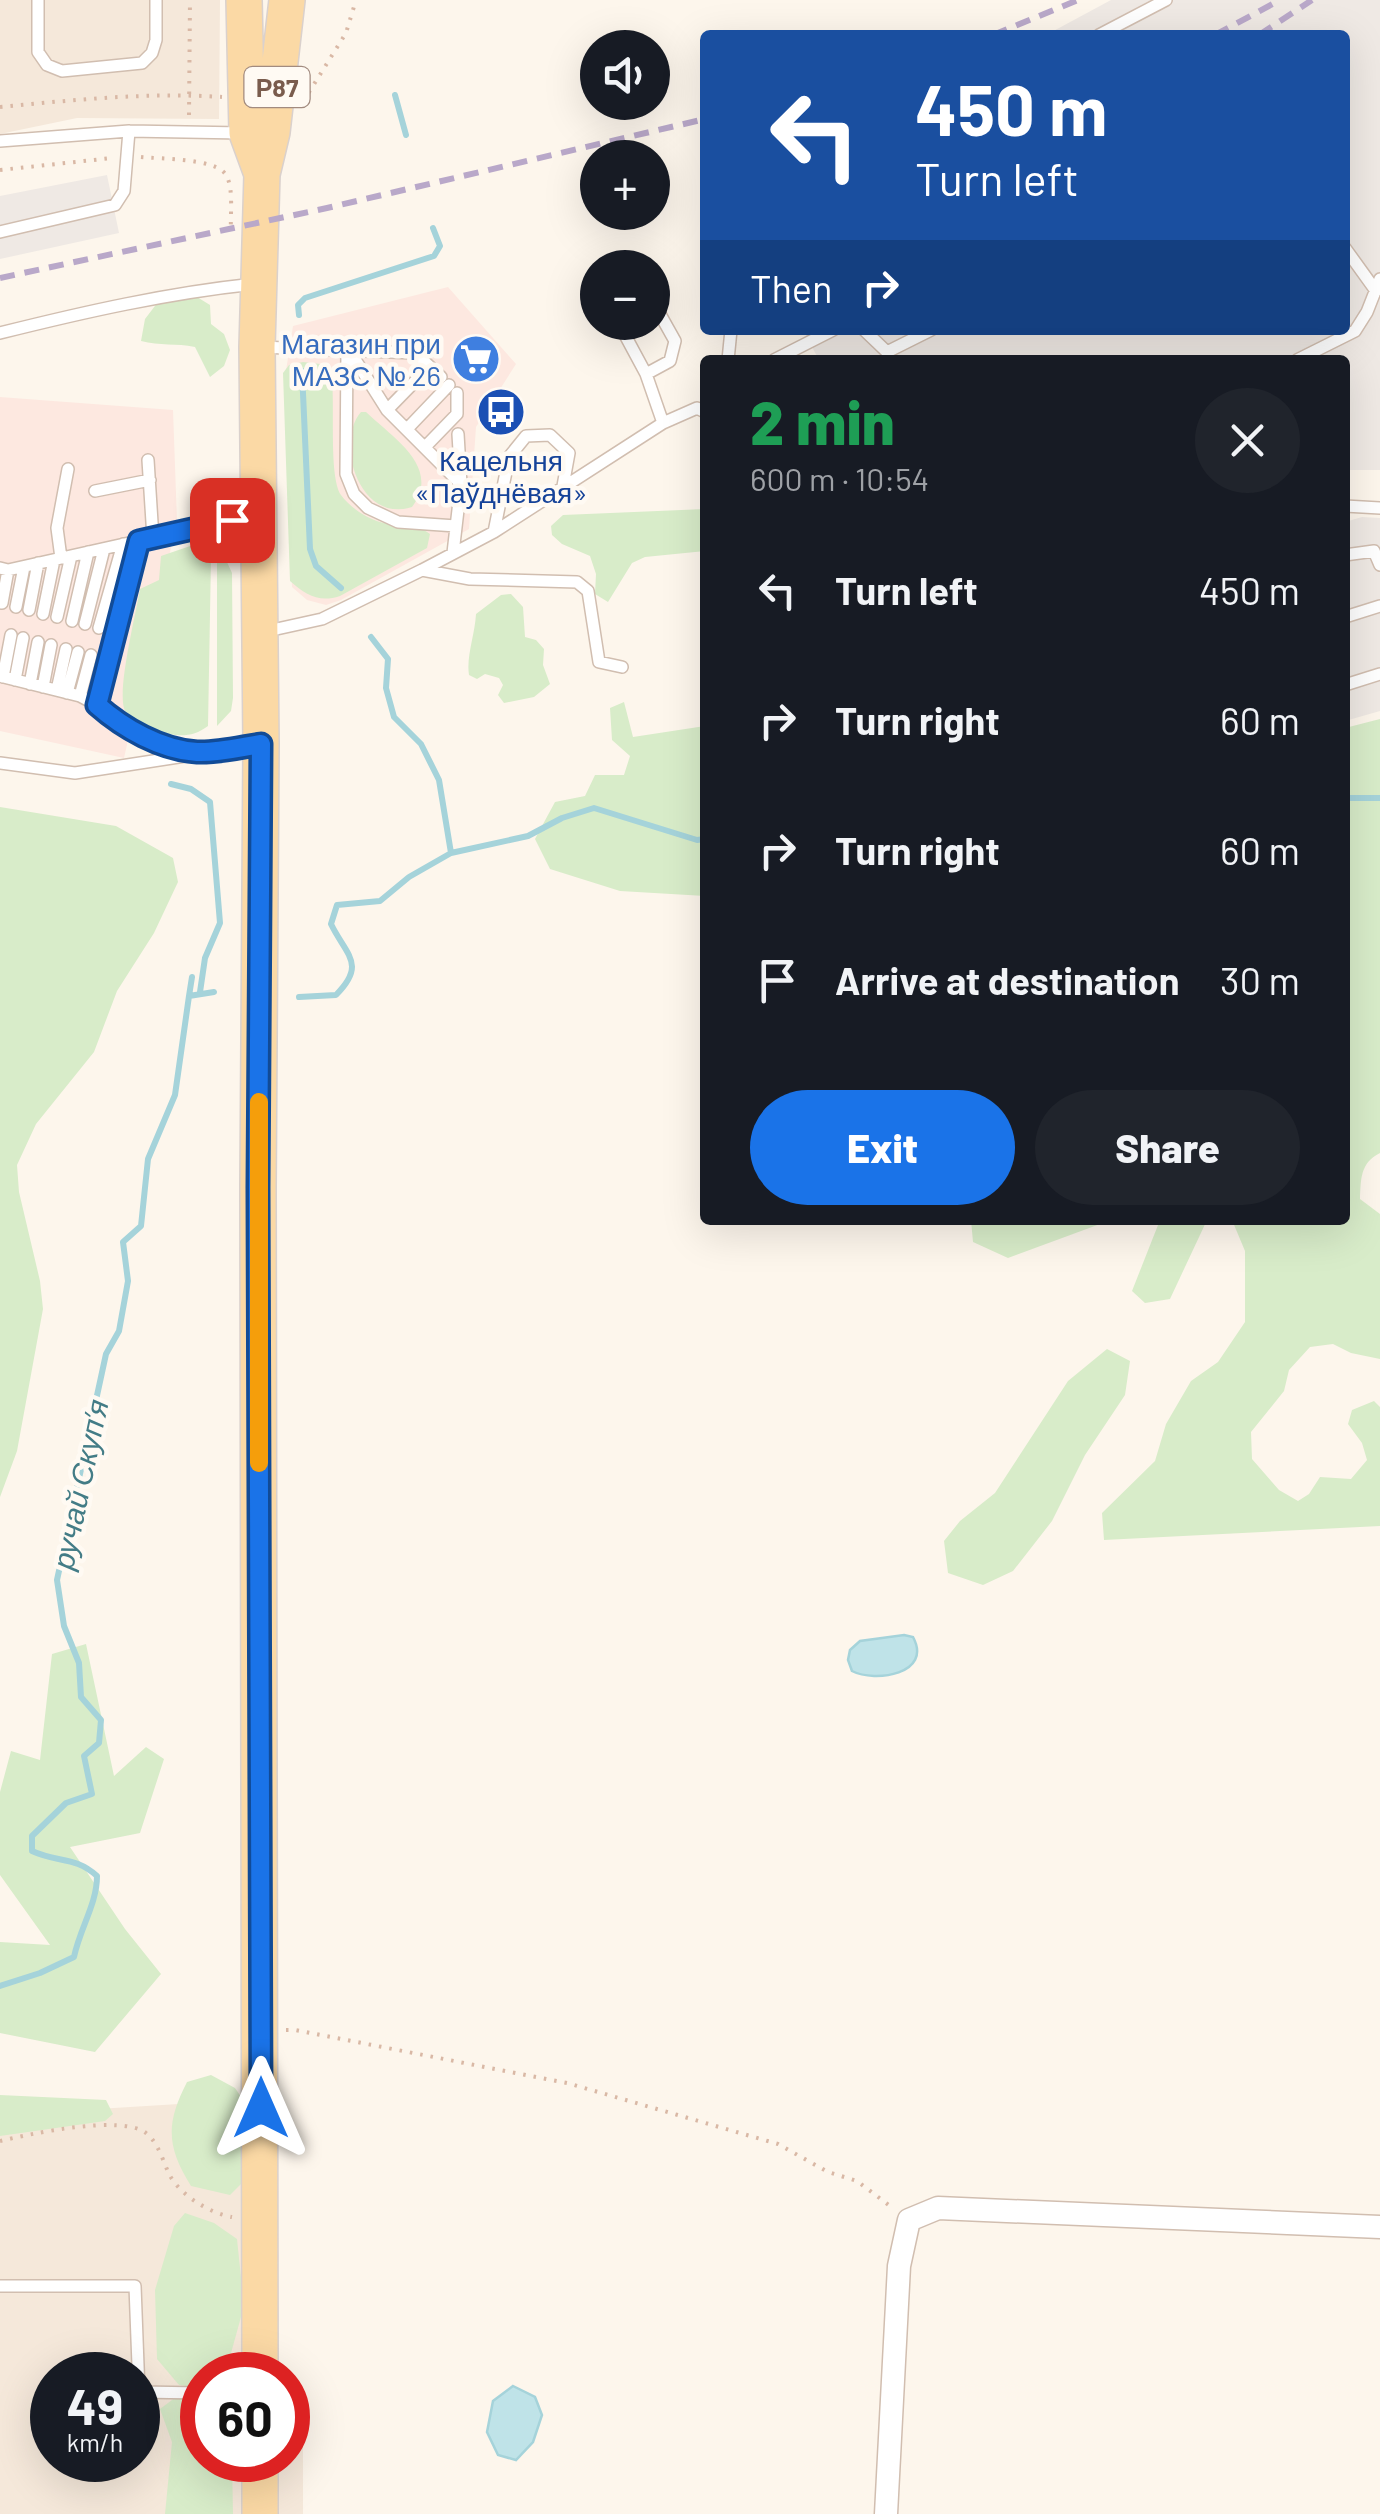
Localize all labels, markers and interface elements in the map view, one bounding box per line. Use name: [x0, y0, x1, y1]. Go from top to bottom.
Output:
map controls: [580, 30, 670, 340]
button: sound: [580, 30, 670, 120]
text: 450 m: [915, 66, 1107, 150]
road number: Р87: [244, 67, 310, 107]
icon: left: [750, 70, 880, 200]
button: +: [580, 140, 670, 230]
text: Turn left: [915, 151, 1079, 205]
button: −: [580, 250, 670, 340]
icon: right: [853, 260, 908, 315]
text: Then: [750, 265, 833, 311]
place label: Магазин при МАЗС № 26: [281, 326, 441, 392]
supermarket icon: Магазин при МАЗС № 26: [450, 333, 502, 385]
text: 2 min: [750, 385, 895, 457]
bus stop icon: Кацельня «Паўднёвая»: [475, 386, 527, 438]
button: close: [1195, 388, 1300, 493]
place label: Кацельня «Паўднёвая»: [415, 443, 587, 509]
text: 600 m · 10:54: [750, 459, 929, 497]
pin: [190, 478, 275, 563]
icon: arrive: [205, 493, 260, 548]
icon: left: [750, 563, 805, 618]
text: Turn left: [835, 567, 978, 613]
text: 450 m: [1199, 567, 1300, 613]
icon: right: [750, 693, 805, 748]
text: Turn right: [835, 697, 1000, 743]
text: 60 m: [1220, 697, 1300, 743]
icon: right: [750, 823, 805, 878]
text: Turn right: [835, 827, 1000, 873]
text: 60 m: [1220, 827, 1300, 873]
icon: arrive: [750, 953, 805, 1008]
text: Arrive at destination: [835, 957, 1180, 1003]
text: 30 m: [1220, 957, 1300, 1003]
button: Exit: [750, 1090, 1015, 1205]
button: Share: [1035, 1090, 1300, 1205]
water label: ручай Скупʼя: [43, 1396, 115, 1573]
position arrow: [209, 2056, 313, 2160]
speed limit sign: 60: [180, 2352, 310, 2482]
text: 49: [67, 2375, 123, 2435]
text: km/h: [67, 2427, 123, 2457]

